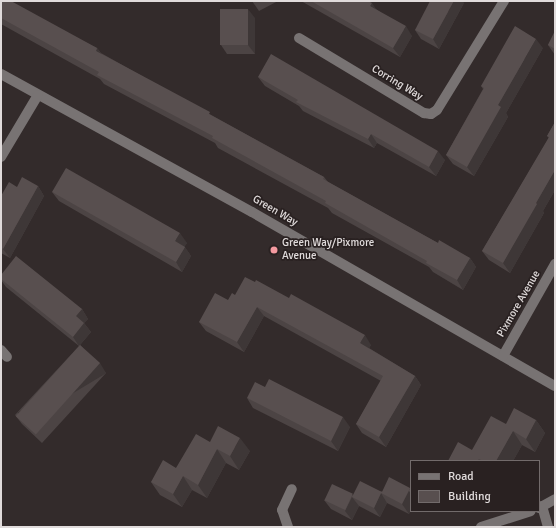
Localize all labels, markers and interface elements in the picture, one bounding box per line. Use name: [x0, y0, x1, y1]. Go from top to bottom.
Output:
street label: Corring Way: [369, 63, 425, 103]
street label: Green Way: [250, 193, 300, 229]
place label: Green Way/Pixmore Avenue: [282, 237, 374, 263]
marker: Green Way/Pixmore Avenue: [269, 245, 279, 255]
street label: Pixmore Avenue: [495, 268, 543, 340]
legend: [410, 460, 540, 512]
text: Road: [448, 469, 474, 484]
text: Building: [448, 489, 491, 504]

